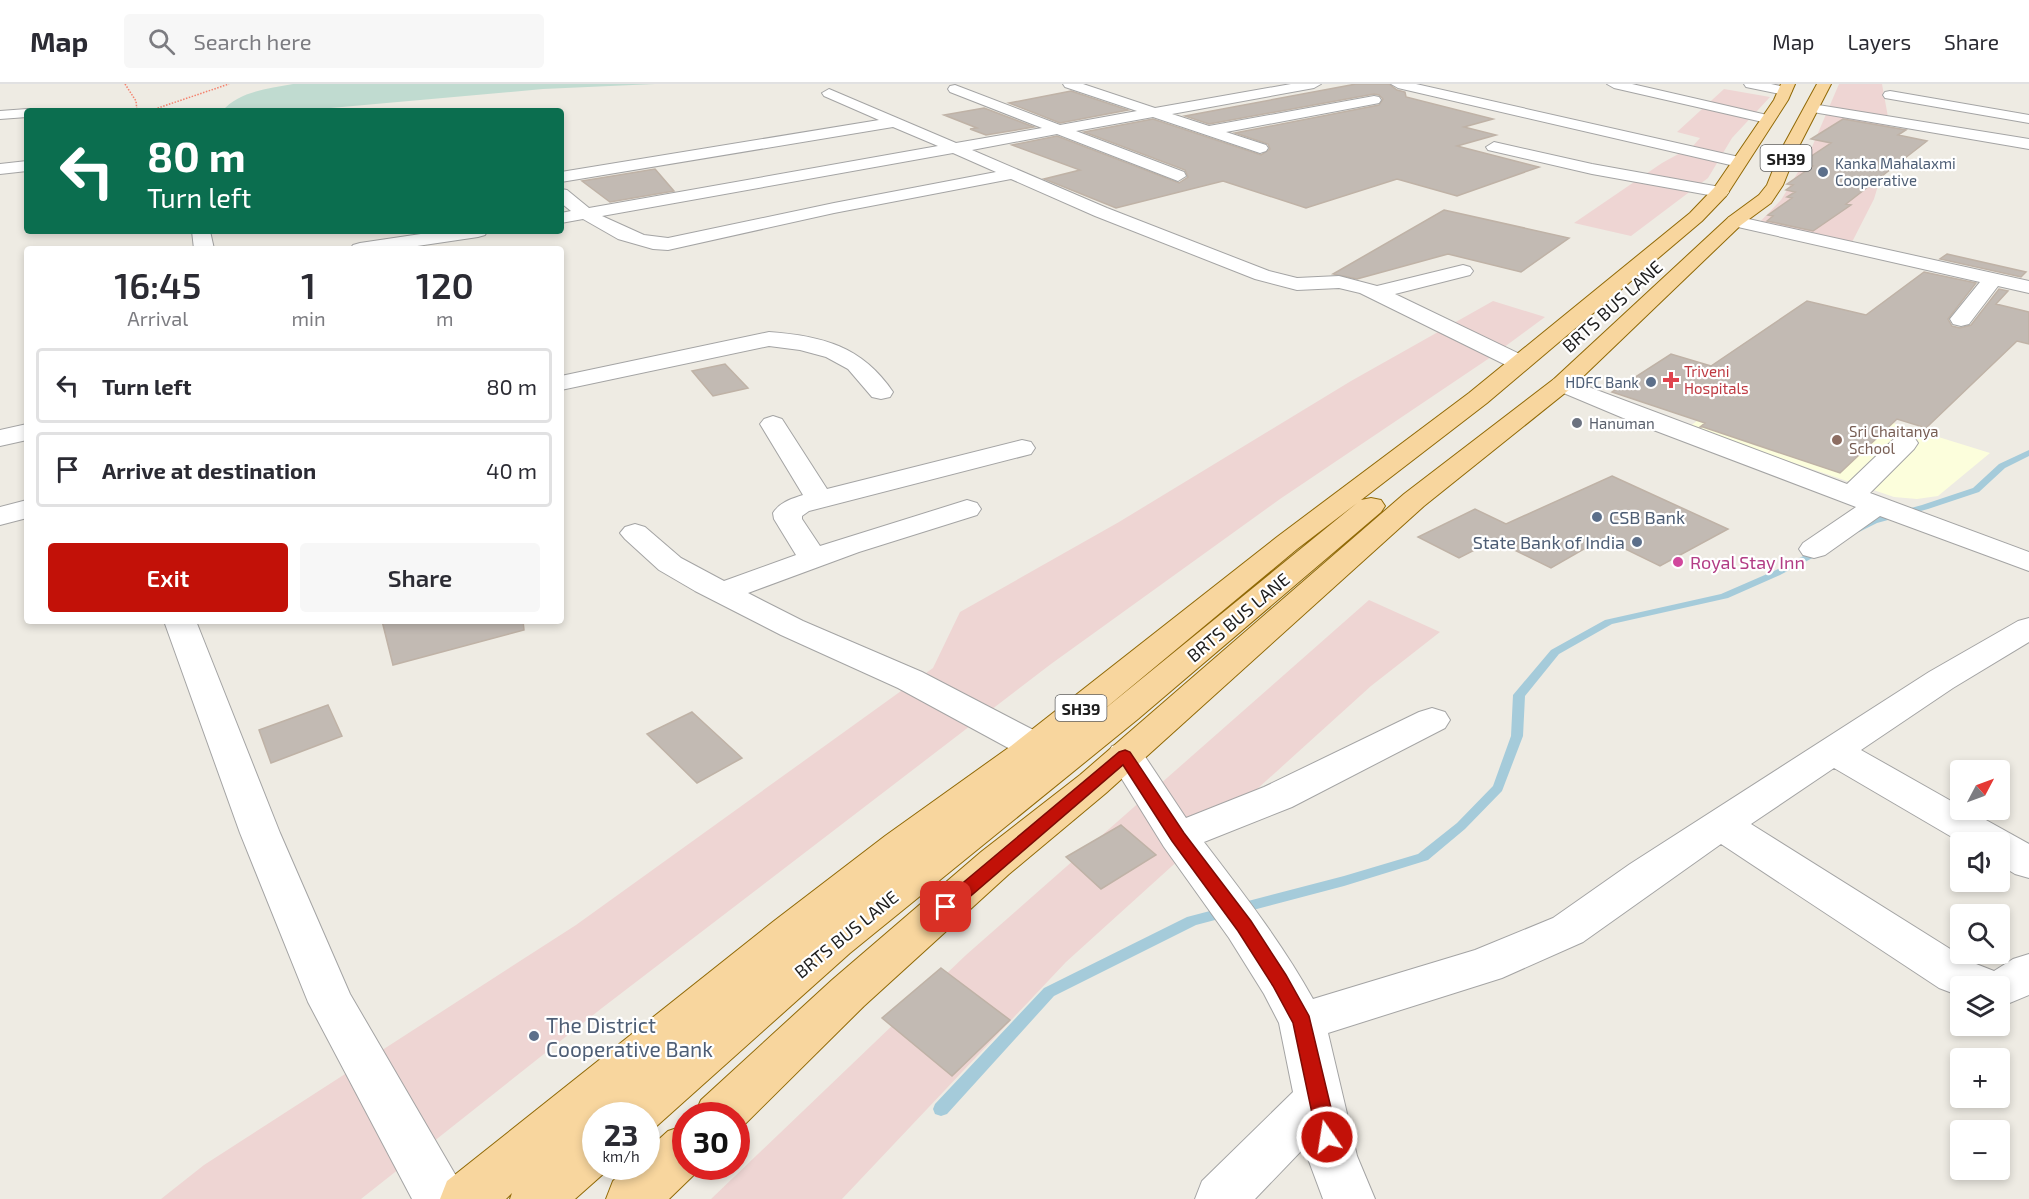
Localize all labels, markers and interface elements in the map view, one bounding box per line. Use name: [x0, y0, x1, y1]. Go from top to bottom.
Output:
search box: [124, 14, 544, 68]
text: Map: [30, 24, 88, 58]
icon: search: [145, 25, 178, 58]
text: Search here: [193, 28, 312, 54]
text: Map: [1772, 29, 1814, 54]
text: Layers: [1847, 29, 1911, 54]
text: Share: [1944, 29, 1999, 54]
text: 80 m: [147, 130, 246, 180]
icon: left: [48, 132, 126, 210]
road number: SH39: [1760, 145, 1812, 171]
place label: Kanka Mahalaxmi Cooperative: [1835, 154, 1956, 189]
marker: Kanka Mahalaxmi Cooperative: [1816, 165, 1830, 179]
text: Turn left: [147, 181, 251, 213]
street label: BRTS BUS LANE: [1557, 255, 1667, 357]
text: 16:45: [114, 263, 201, 306]
text: 1: [301, 263, 316, 306]
text: 120: [416, 263, 474, 306]
text: Arrival: [127, 306, 188, 330]
text: min: [292, 306, 326, 330]
text: m: [436, 306, 454, 330]
place label: Triveni Hospitals: [1684, 362, 1749, 397]
icon: left: [51, 369, 84, 402]
marker: Triveni Hospitals: [1662, 371, 1680, 389]
text: Turn left: [102, 373, 191, 399]
text: 80 m: [486, 373, 537, 399]
place label: HDFC Bank: [1565, 373, 1639, 391]
marker: HDFC Bank: [1644, 375, 1658, 389]
place label: Hanuman: [1589, 414, 1655, 432]
marker: Hanuman: [1570, 416, 1584, 430]
place label: Sri Chaitanya School: [1849, 422, 1938, 457]
marker: Sri Chaitanya School: [1830, 433, 1844, 447]
icon: arrive: [51, 453, 84, 486]
text: Arrive at destination: [102, 457, 316, 483]
text: 40 m: [486, 457, 537, 483]
place label: CSB Bank: [1609, 506, 1685, 528]
marker: CSB Bank: [1590, 510, 1604, 524]
place label: State Bank of India: [1473, 531, 1625, 553]
marker: State Bank of India: [1630, 535, 1644, 549]
button: Exit: [48, 543, 288, 612]
button: Share: [300, 543, 540, 612]
place label: Royal Stay Inn: [1690, 551, 1805, 573]
marker: Royal Stay Inn: [1671, 555, 1685, 569]
street label: BRTS BUS LANE: [1182, 568, 1294, 666]
road number: SH39: [1056, 695, 1106, 721]
north arrow: [1950, 760, 2010, 820]
map controls: [1950, 760, 2010, 1180]
button: sound: [1950, 832, 2010, 892]
pin: [920, 881, 971, 932]
street label: BRTS BUS LANE: [790, 885, 902, 983]
icon: arrive: [929, 890, 962, 923]
button: search: [1950, 904, 2010, 964]
button: layers: [1950, 976, 2010, 1036]
place label: The District Cooperative Bank: [546, 1012, 713, 1061]
marker: The District Cooperative Bank: [527, 1029, 541, 1043]
button: +: [1950, 1048, 2010, 1108]
speed limit sign: 30: [672, 1102, 750, 1180]
position arrow: [1295, 1105, 1359, 1169]
text: 23: [604, 1116, 638, 1152]
button: −: [1950, 1120, 2010, 1180]
text: km/h: [602, 1147, 640, 1165]

